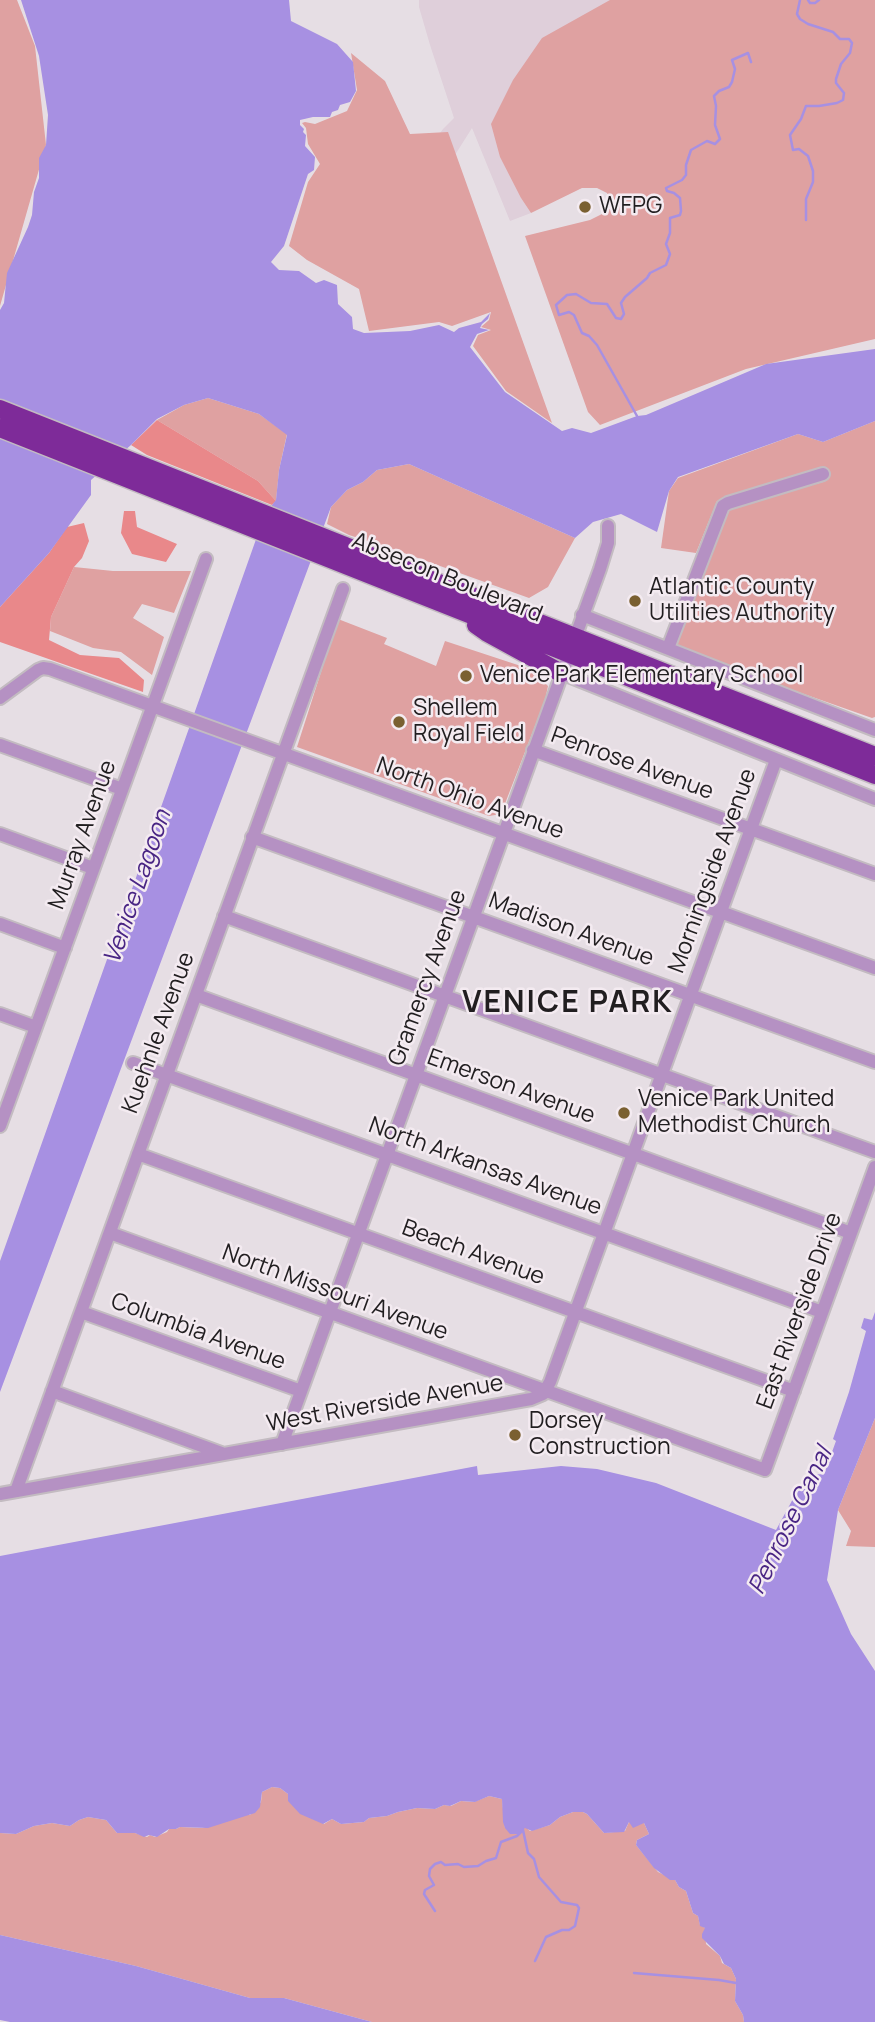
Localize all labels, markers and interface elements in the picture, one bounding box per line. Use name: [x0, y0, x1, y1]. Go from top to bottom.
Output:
place label: WFPG: [599, 193, 662, 221]
marker: WFPG: [577, 199, 593, 215]
street label: Absecon Boulevard: [348, 527, 546, 629]
place label: Atlantic County Utilities Authority: [649, 574, 835, 628]
marker: Atlantic County Utilities Authority: [627, 593, 643, 609]
place label: Venice Park Elementary School: [480, 662, 803, 690]
marker: Venice Park Elementary School: [458, 668, 474, 684]
place label: Shellem Royal Field: [413, 695, 524, 749]
marker: Shellem Royal Field: [391, 714, 407, 730]
street label: Penrose Avenue: [547, 722, 717, 806]
street label: North Ohio Avenue: [372, 752, 568, 846]
street label: Murray Avenue: [43, 757, 123, 913]
street label: Morningside Avenue: [663, 765, 763, 977]
water label: Venice Lagoon: [98, 806, 178, 968]
street label: Gramercy Avenue: [383, 886, 473, 1070]
street label: Madison Avenue: [485, 887, 657, 973]
street label: Kuehnle Avenue: [117, 949, 201, 1117]
district label: VENICE PARK: [464, 986, 672, 1022]
street label: Emerson Avenue: [423, 1044, 599, 1130]
place label: Venice Park United Methodist Church: [638, 1086, 834, 1140]
marker: Venice Park United Methodist Church: [616, 1105, 632, 1121]
street label: North Arkansas Avenue: [365, 1112, 605, 1222]
street label: East Riverside Drive: [752, 1209, 848, 1413]
street label: Beach Avenue: [398, 1214, 548, 1292]
street label: North Missouri Avenue: [218, 1239, 452, 1347]
street label: Columbia Avenue: [107, 1288, 289, 1376]
street label: West Riverside Avenue: [265, 1370, 505, 1438]
place label: Dorsey Construction: [529, 1408, 671, 1462]
marker: Dorsey Construction: [507, 1427, 523, 1443]
water label: Penrose Canal: [743, 1443, 839, 1599]

